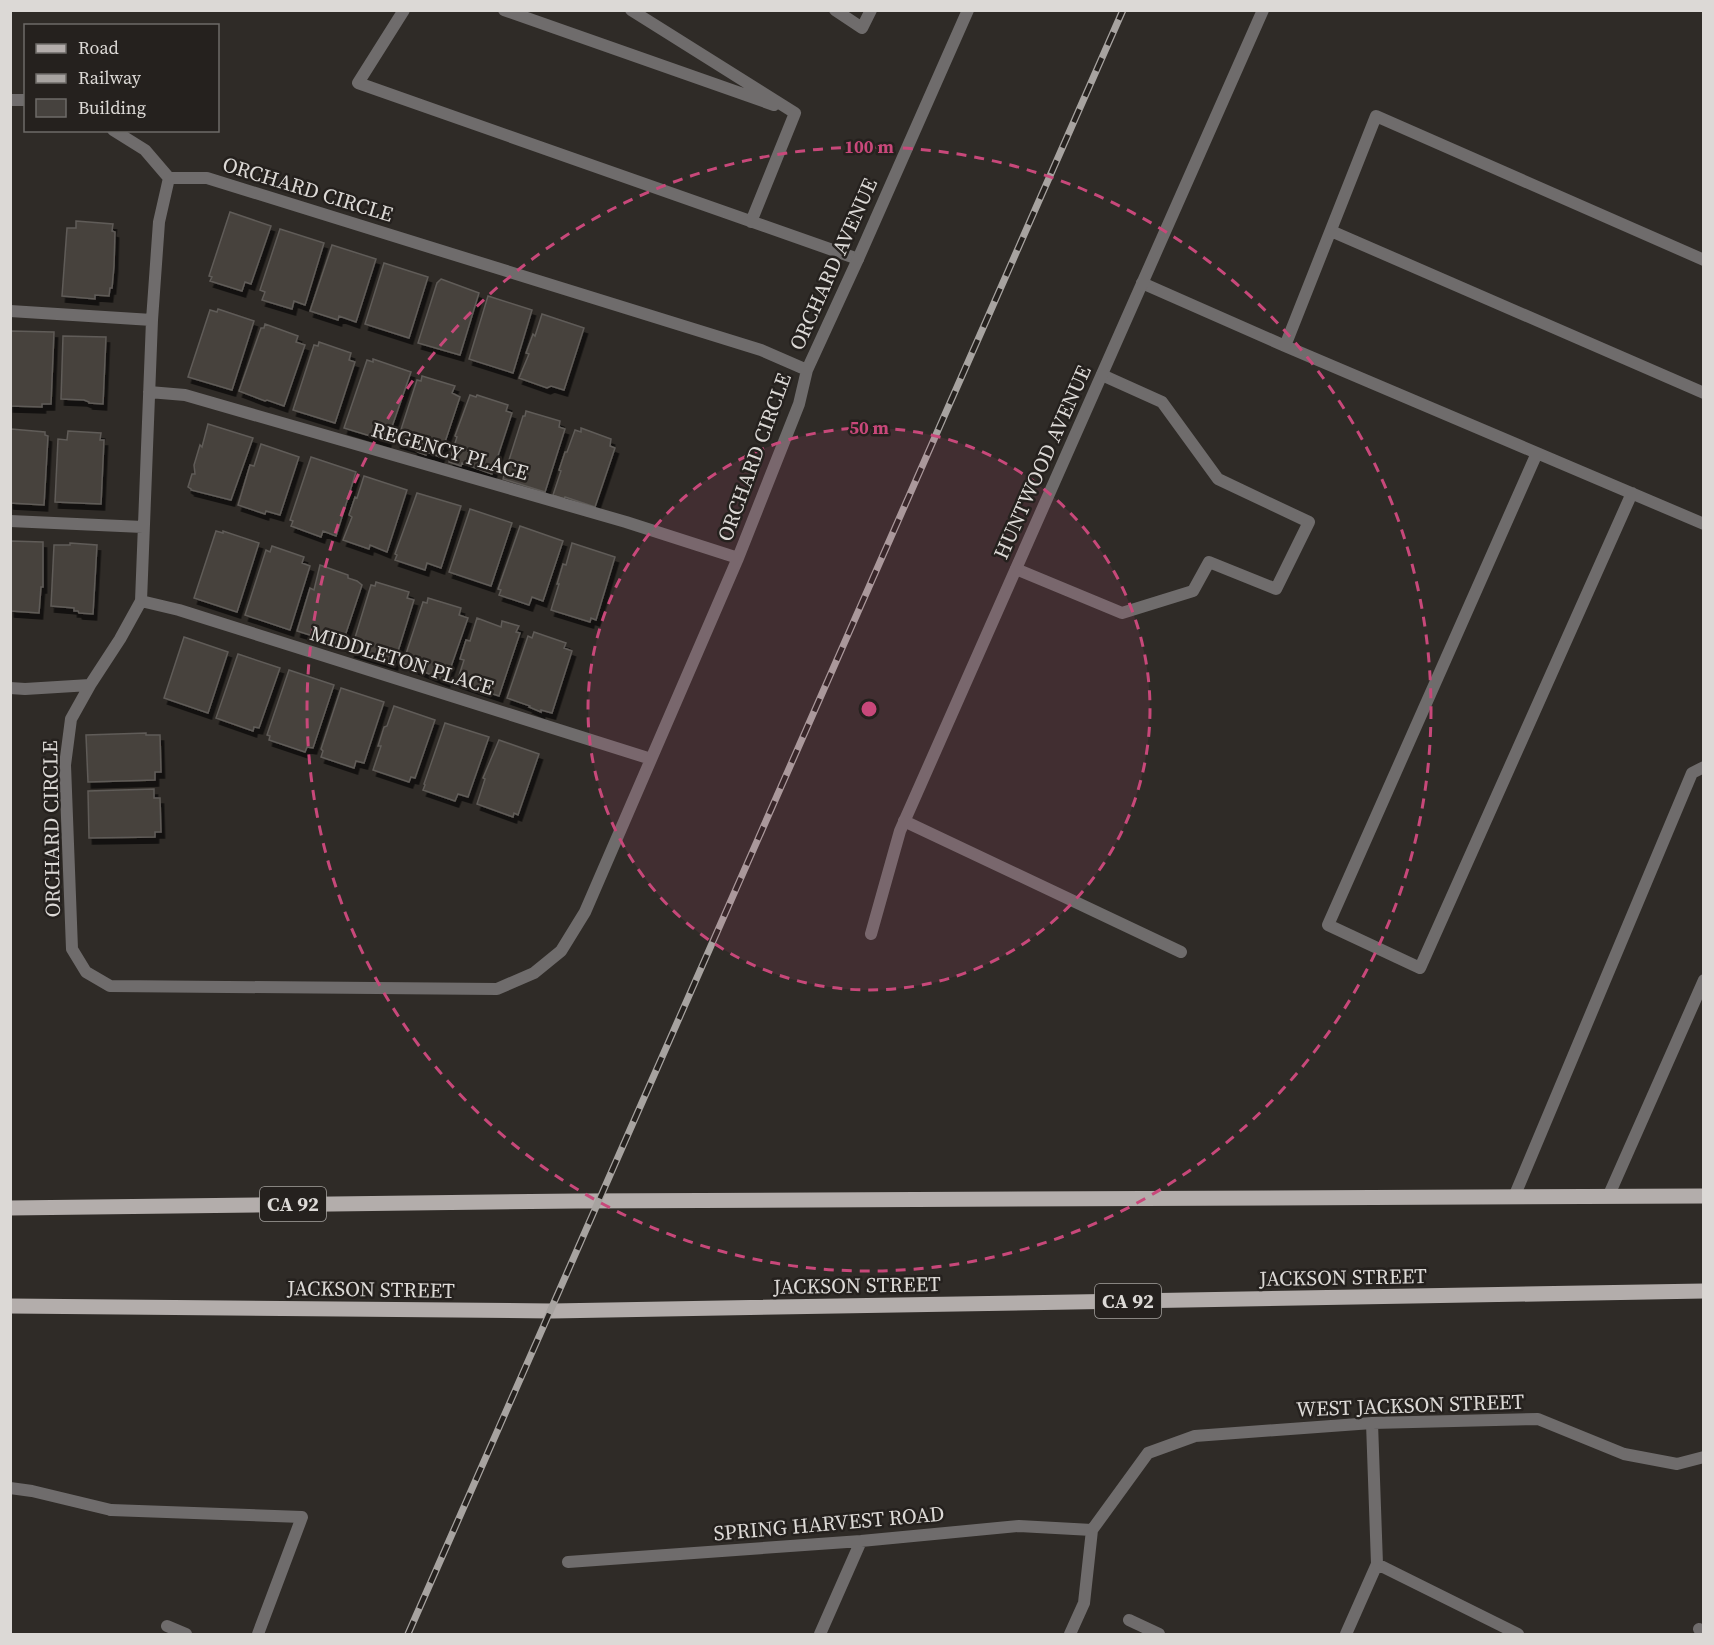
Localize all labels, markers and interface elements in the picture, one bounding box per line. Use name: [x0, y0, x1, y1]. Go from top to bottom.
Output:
legend: [24, 24, 219, 132]
text: Road: [78, 35, 119, 60]
text: Railway: [78, 65, 142, 90]
text: Building: [78, 95, 146, 120]
text: 100 m: [844, 134, 894, 159]
street label: ORCHARD CIRCLE: [219, 149, 397, 229]
street label: ORCHARD AVENUE: [782, 173, 884, 355]
street label: HUNTWOOD AVENUE: [986, 361, 1098, 563]
street label: ORCHARD CIRCLE: [710, 369, 798, 545]
street label: REGENCY PLACE: [368, 415, 532, 487]
text: 50 m: [849, 415, 889, 440]
street label: MIDDLETON PLACE: [306, 618, 498, 702]
centre of rings: [859, 699, 879, 719]
street label: ORCHARD CIRCLE: [35, 740, 67, 918]
road number: CA 92: [260, 1187, 326, 1221]
street label: JACKSON STREET: [1258, 1261, 1427, 1293]
street label: JACKSON STREET: [772, 1269, 941, 1301]
street label: JACKSON STREET: [286, 1273, 455, 1305]
road number: CA 92: [1095, 1284, 1161, 1318]
street label: WEST JACKSON STREET: [1295, 1387, 1525, 1423]
street label: SPRING HARVEST ROAD: [712, 1498, 946, 1548]

